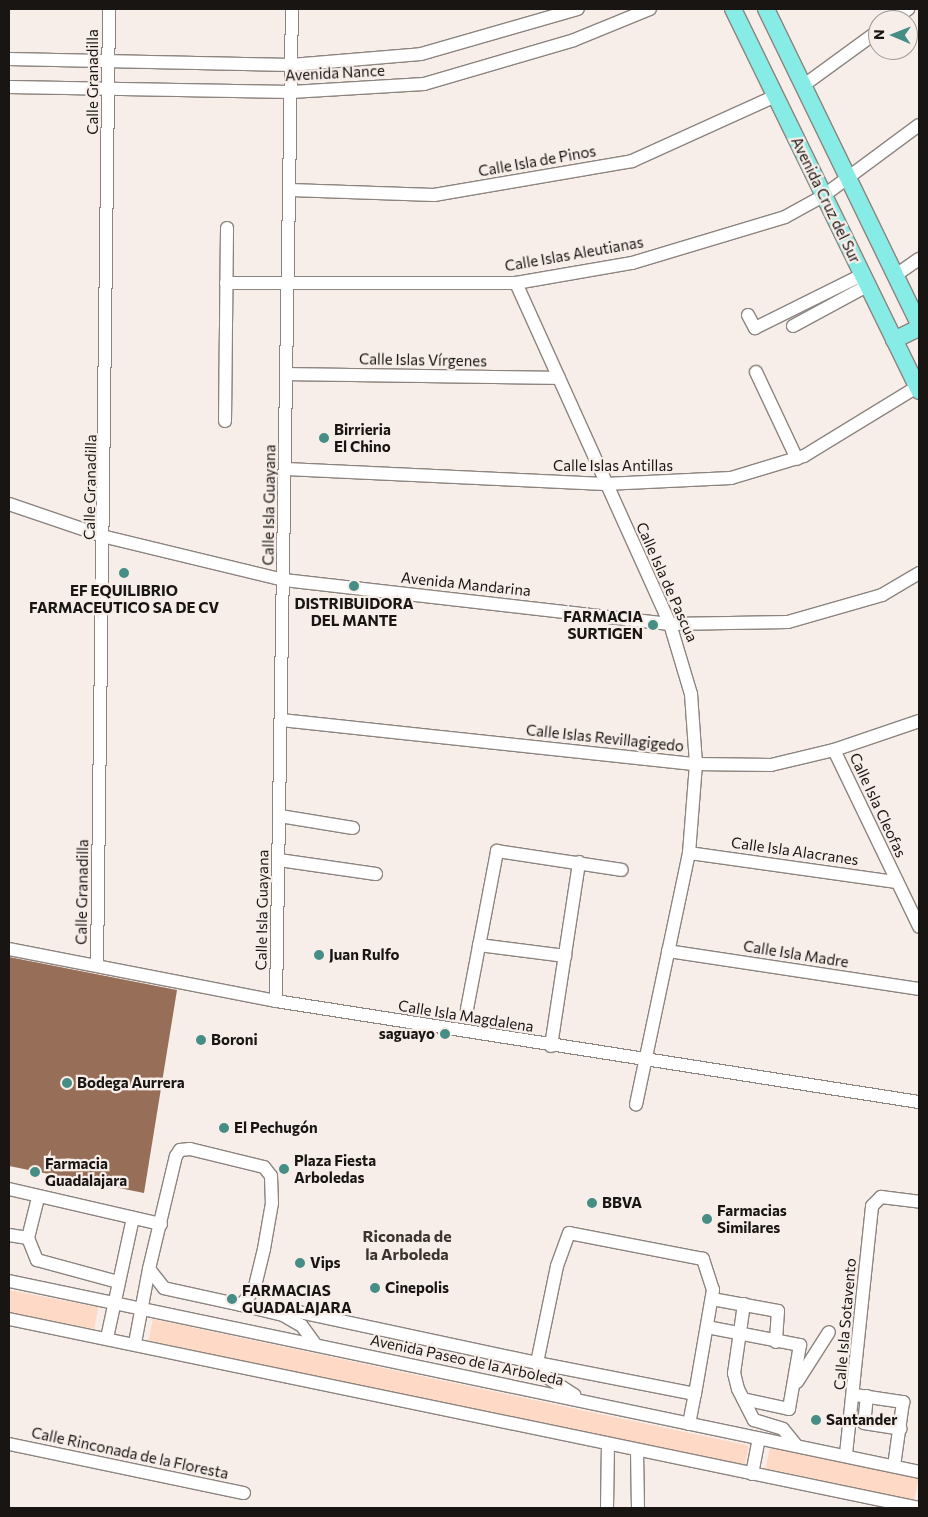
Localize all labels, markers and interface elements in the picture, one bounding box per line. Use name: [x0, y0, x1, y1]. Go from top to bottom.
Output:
north arrow: [868, 10, 918, 60]
street label: Calle Granadilla: [84, 29, 102, 135]
text: N: [870, 29, 887, 40]
street label: Avenida Nance: [285, 61, 385, 85]
street label: Avenida Cruz del Sur: [788, 134, 864, 266]
street label: Calle Isla de Pinos: [477, 142, 597, 180]
street label: Calle Islas Aleutianas: [503, 233, 645, 275]
street label: Calle Islas Vírgenes: [359, 350, 487, 370]
place label: Birrieria El Chino: [334, 420, 391, 455]
marker: Birrieria El Chino: [318, 432, 330, 444]
street label: Calle Granadilla: [80, 434, 100, 540]
street label: Calle Isla Guayana: [259, 444, 279, 566]
street label: Calle Islas Antillas: [553, 457, 673, 475]
street label: Calle Isla de Pascua: [632, 519, 702, 645]
marker: EF EQUILIBRIO FARMACEUTICO SA DE CV: [118, 567, 130, 579]
street label: Avenida Mandarina: [400, 568, 532, 600]
marker: DISTRIBUIDORA DEL MANTE: [348, 580, 360, 592]
place label: EF EQUILIBRIO FARMACEUTICO SA DE CV: [29, 581, 219, 616]
place label: DISTRIBUIDORA DEL MANTE: [294, 594, 414, 629]
place label: FARMACIA SURTIGEN: [563, 607, 643, 642]
marker: FARMACIA SURTIGEN: [647, 619, 659, 631]
street label: Calle Islas Revillagigedo: [525, 721, 685, 755]
street label: Calle Isla Cleofas: [846, 750, 910, 860]
street label: Calle Isla Alacranes: [730, 833, 860, 869]
street label: Calle Granadilla: [72, 839, 92, 945]
street label: Calle Isla Guayana: [252, 849, 272, 971]
street label: Calle Isla Madre: [742, 937, 850, 971]
place label: Juan Rulfo: [329, 946, 399, 964]
marker: Juan Rulfo: [313, 949, 325, 961]
street label: Calle Isla Magdalena: [397, 996, 535, 1036]
place label: saguayo: [379, 1025, 435, 1043]
marker: saguayo: [439, 1028, 451, 1040]
place label: Boroni: [211, 1031, 258, 1049]
marker: Boroni: [195, 1034, 207, 1046]
place label: Bodega Aurrera: [77, 1074, 185, 1092]
marker: Bodega Aurrera: [61, 1077, 73, 1089]
place label: El Pechugón: [234, 1119, 318, 1137]
marker: El Pechugón: [218, 1122, 230, 1134]
place label: Plaza Fiesta Arboledas: [294, 1151, 376, 1186]
place label: Farmacia Guadalajara: [45, 1154, 127, 1189]
marker: Plaza Fiesta Arboledas: [278, 1163, 290, 1175]
marker: Farmacia Guadalajara: [29, 1166, 41, 1178]
place label: BBVA: [602, 1194, 642, 1212]
marker: BBVA: [586, 1197, 598, 1209]
place label: Farmacias Similares: [717, 1201, 787, 1236]
marker: Farmacias Similares: [701, 1213, 713, 1225]
district label: Riconada de la Arboleda: [362, 1226, 452, 1264]
place label: Vips: [310, 1254, 341, 1272]
marker: Vips: [294, 1257, 306, 1269]
street label: Calle Isla Sotavento: [830, 1257, 860, 1391]
place label: Cinepolis: [385, 1279, 449, 1297]
place label: FARMACIAS GUADALAJARA: [242, 1281, 352, 1316]
marker: Cinepolis: [369, 1282, 381, 1294]
marker: FARMACIAS GUADALAJARA: [226, 1293, 238, 1305]
street label: Avenida Paseo de la Arboleda: [369, 1331, 565, 1389]
place label: Santander: [826, 1411, 897, 1429]
marker: Santander: [810, 1414, 822, 1426]
street label: Calle Rinconada de la Floresta: [30, 1423, 230, 1483]

